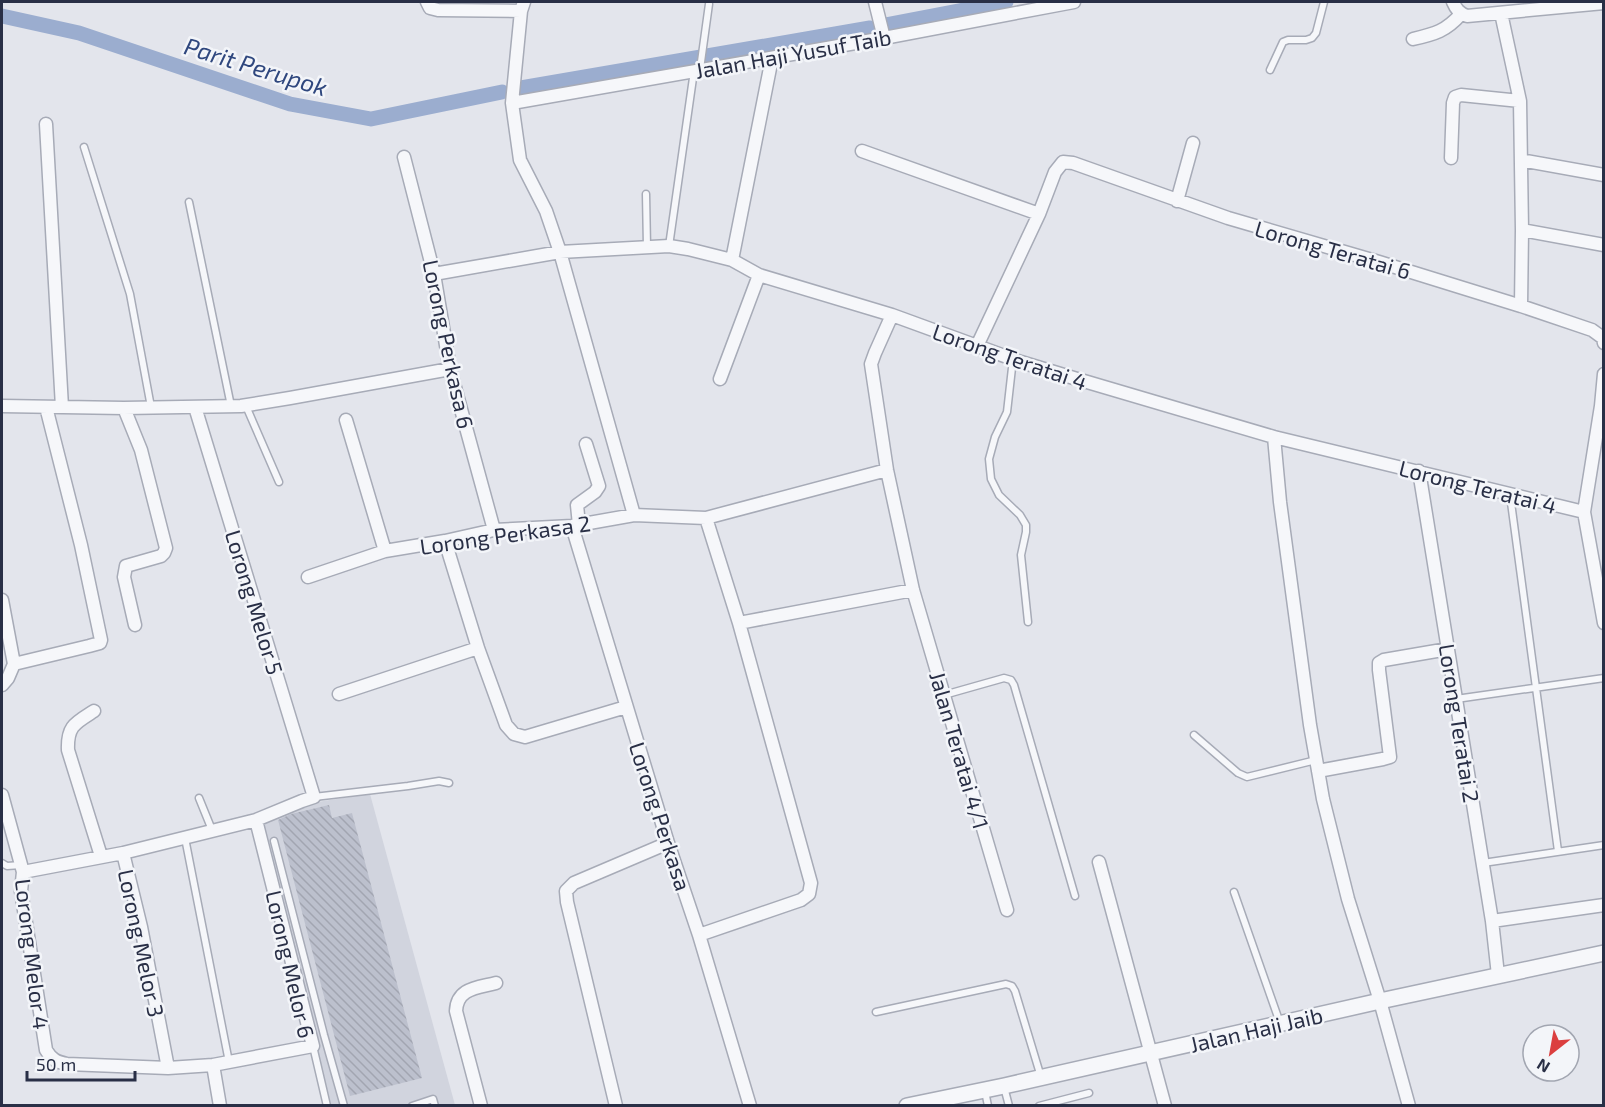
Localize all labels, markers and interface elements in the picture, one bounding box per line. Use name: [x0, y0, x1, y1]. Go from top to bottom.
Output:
street label: Jalan Haji Yusuf Taib: [693, 23, 893, 84]
water label: Parit Perupok: [181, 31, 331, 101]
street label: Lorong Teratai 6: [1252, 214, 1414, 284]
street label: Lorong Perkasa 6: [418, 257, 480, 431]
street label: Lorong Teratai 4: [929, 317, 1091, 395]
street label: Lorong Teratai 4: [1396, 454, 1560, 518]
street label: Lorong Perkasa 2: [418, 509, 592, 559]
street label: Lorong Melor 5: [221, 526, 289, 678]
street label: Lorong Teratai 2: [1435, 642, 1485, 804]
street label: Jalan Teratai 4/1: [925, 668, 995, 832]
street label: Lorong Perkasa: [625, 738, 697, 894]
street label: Lorong Melor 3: [114, 867, 170, 1019]
street label: Lorong Melor 4: [11, 877, 55, 1031]
street label: Lorong Melor 6: [261, 888, 321, 1040]
street label: Jalan Haji Jaib: [1187, 1001, 1325, 1058]
north arrow: [1521, 1023, 1581, 1083]
scale bar: [27, 1044, 135, 1082]
text: 50 m: [36, 1053, 76, 1075]
text: N: [1533, 1055, 1553, 1077]

